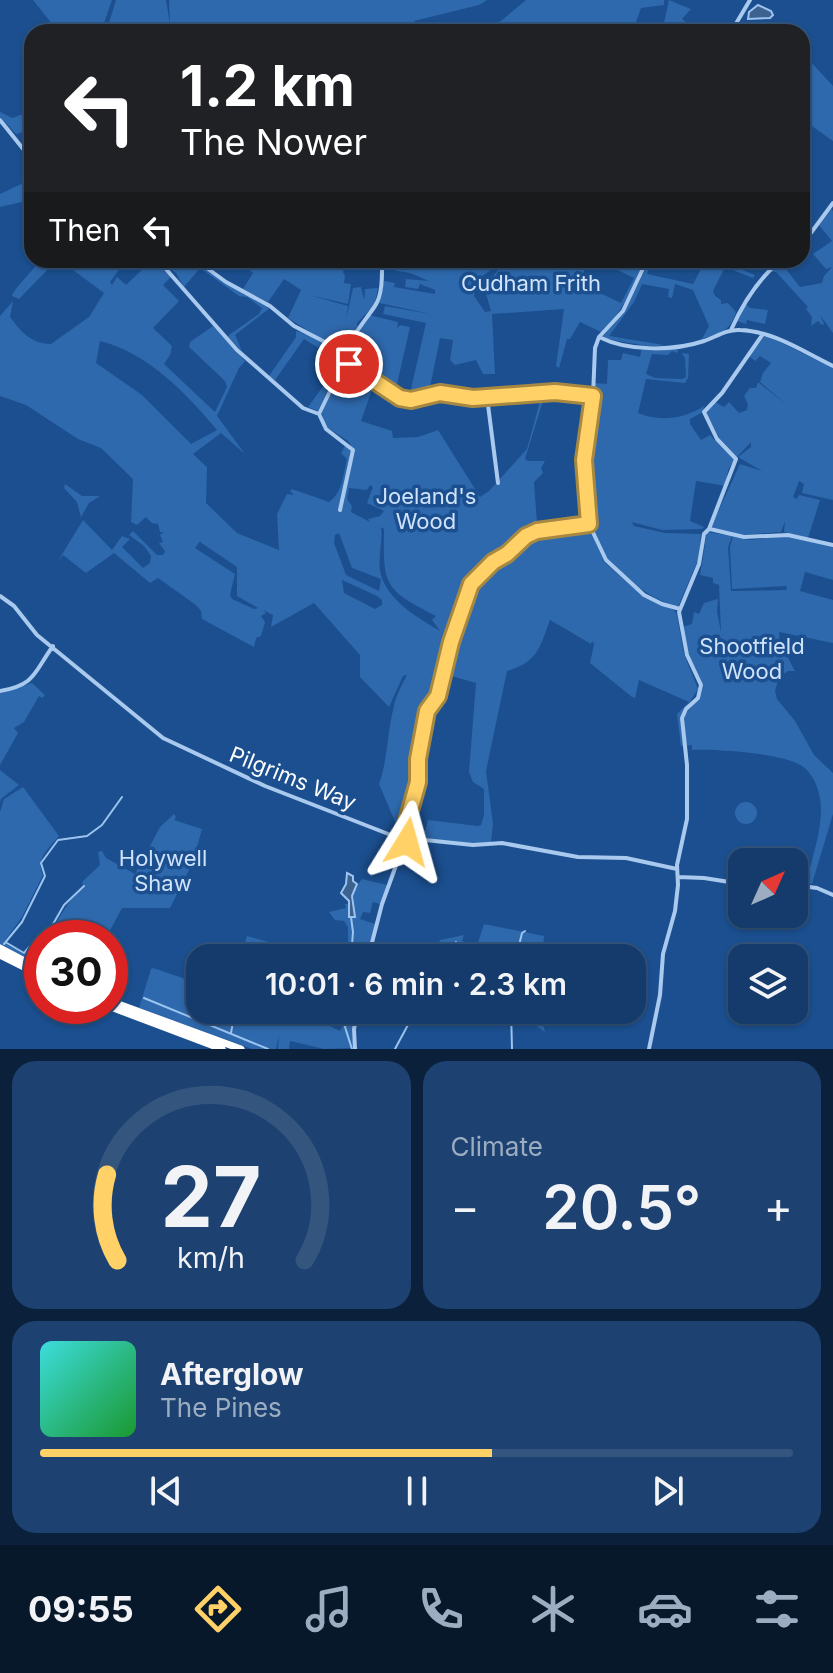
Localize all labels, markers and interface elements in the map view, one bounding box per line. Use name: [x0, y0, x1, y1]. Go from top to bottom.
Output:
text: 1.2 km: [180, 52, 355, 120]
icon: left: [48, 56, 152, 160]
text: The Nower: [180, 120, 367, 164]
icon: left: [136, 208, 180, 252]
text: Then: [48, 212, 120, 248]
park label: Cudham Frith: [461, 270, 601, 296]
pin: [315, 330, 383, 398]
icon: arrive: [327, 342, 371, 386]
park label: Joeland's Wood: [376, 483, 476, 534]
park label: Shootfield Wood: [699, 633, 805, 684]
street label: Pilgrims Way: [226, 741, 360, 815]
position arrow: [365, 800, 449, 884]
park label: Holywell Shaw: [119, 845, 207, 896]
north arrow: [728, 848, 808, 928]
map controls: [728, 848, 808, 1024]
speed limit sign: 30: [24, 920, 128, 1024]
button: layers: [728, 944, 808, 1024]
text: 10:01 · 6 min · 2.3 km: [265, 966, 567, 1002]
text: Climate: [451, 1131, 543, 1162]
text: 27: [161, 1146, 262, 1247]
text: 20.5°: [542, 1171, 701, 1243]
text: −: [451, 1180, 480, 1234]
text: +: [764, 1180, 793, 1234]
text: km/h: [177, 1240, 245, 1275]
text: Afterglow: [160, 1356, 304, 1392]
text: The Pines: [160, 1392, 282, 1423]
icon: previous: [144, 1469, 188, 1513]
icon: pause: [395, 1469, 439, 1513]
icon: next: [646, 1469, 690, 1513]
icon: directions: [190, 1581, 246, 1637]
icon: music: [301, 1581, 357, 1637]
icon: phone: [413, 1581, 469, 1637]
icon: climate: [525, 1581, 581, 1637]
icon: car: [637, 1581, 693, 1637]
icon: filters: [749, 1581, 805, 1637]
text: 09:55: [28, 1587, 134, 1631]

